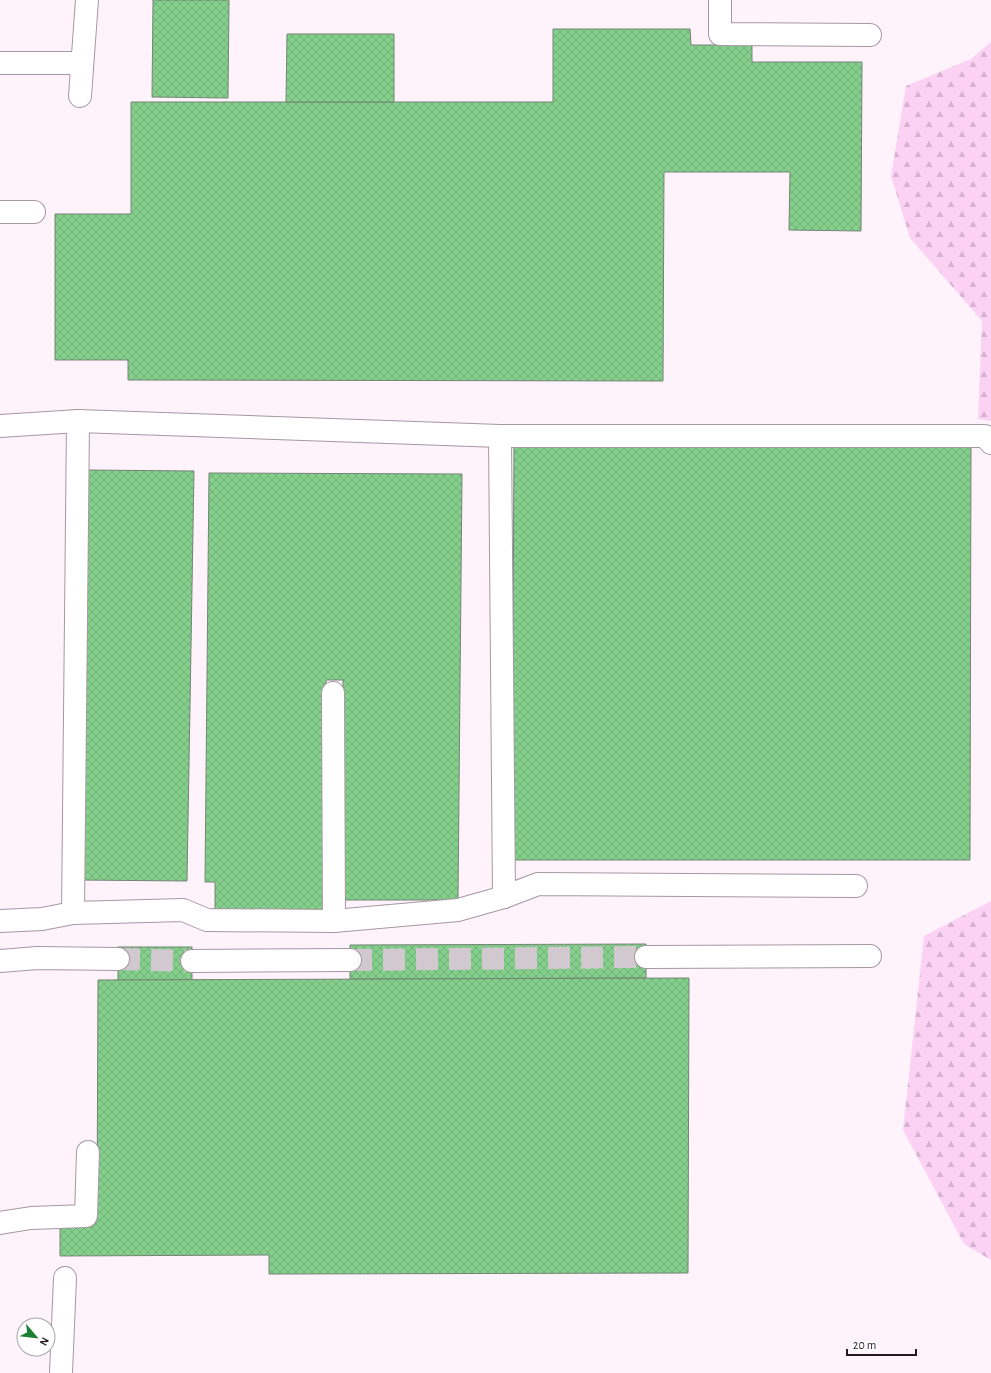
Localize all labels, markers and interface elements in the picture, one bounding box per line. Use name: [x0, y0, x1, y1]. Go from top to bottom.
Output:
north arrow: [16, 1317, 56, 1357]
scale bar: [847, 1331, 916, 1357]
text: N: [38, 1335, 51, 1347]
text: 20 m: [853, 1339, 876, 1351]

